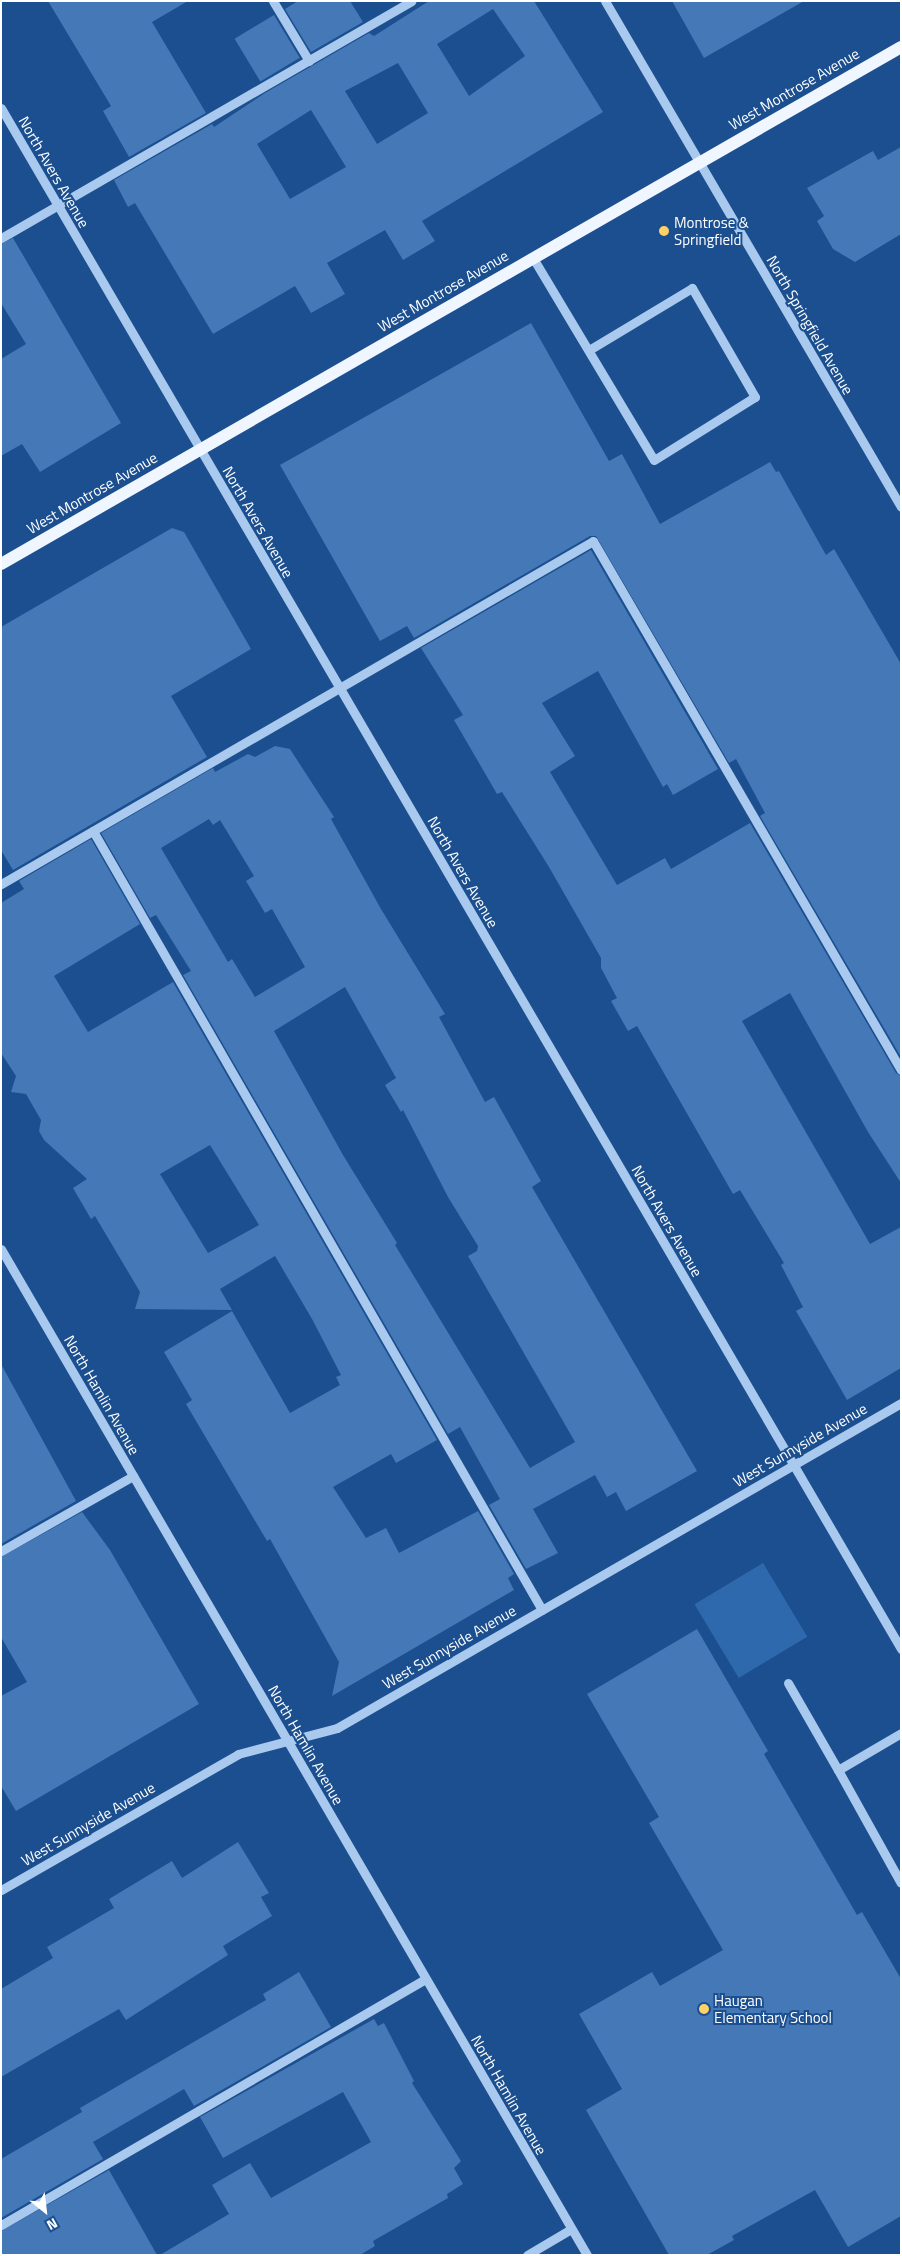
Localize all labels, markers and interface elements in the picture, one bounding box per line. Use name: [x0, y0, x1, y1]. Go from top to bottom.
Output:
street label: West Montrose Avenue: [726, 44, 862, 134]
street label: North Avers Avenue: [15, 113, 93, 231]
place label: Montrose & Springfield: [674, 213, 749, 248]
marker: Montrose & Springfield: [658, 225, 670, 237]
street label: West Montrose Avenue: [375, 246, 511, 336]
street label: North Springfield Avenue: [763, 252, 857, 398]
street label: West Montrose Avenue: [24, 448, 160, 538]
street label: North Avers Avenue: [219, 463, 297, 581]
street label: North Avers Avenue: [424, 813, 502, 931]
street label: North Avers Avenue: [628, 1162, 706, 1280]
street label: North Hamlin Avenue: [60, 1332, 144, 1458]
street label: West Sunnyside Avenue: [730, 1399, 870, 1491]
street label: West Sunnyside Avenue: [379, 1601, 519, 1693]
street label: North Hamlin Avenue: [264, 1682, 348, 1808]
street label: West Sunnyside Avenue: [18, 1778, 158, 1870]
place label: Haugan Elementary School: [714, 1991, 832, 2026]
marker: Haugan Elementary School: [698, 2003, 710, 2015]
street label: North Hamlin Avenue: [467, 2032, 551, 2158]
north arrow: [20, 2186, 70, 2236]
text: N: [43, 2213, 62, 2236]

